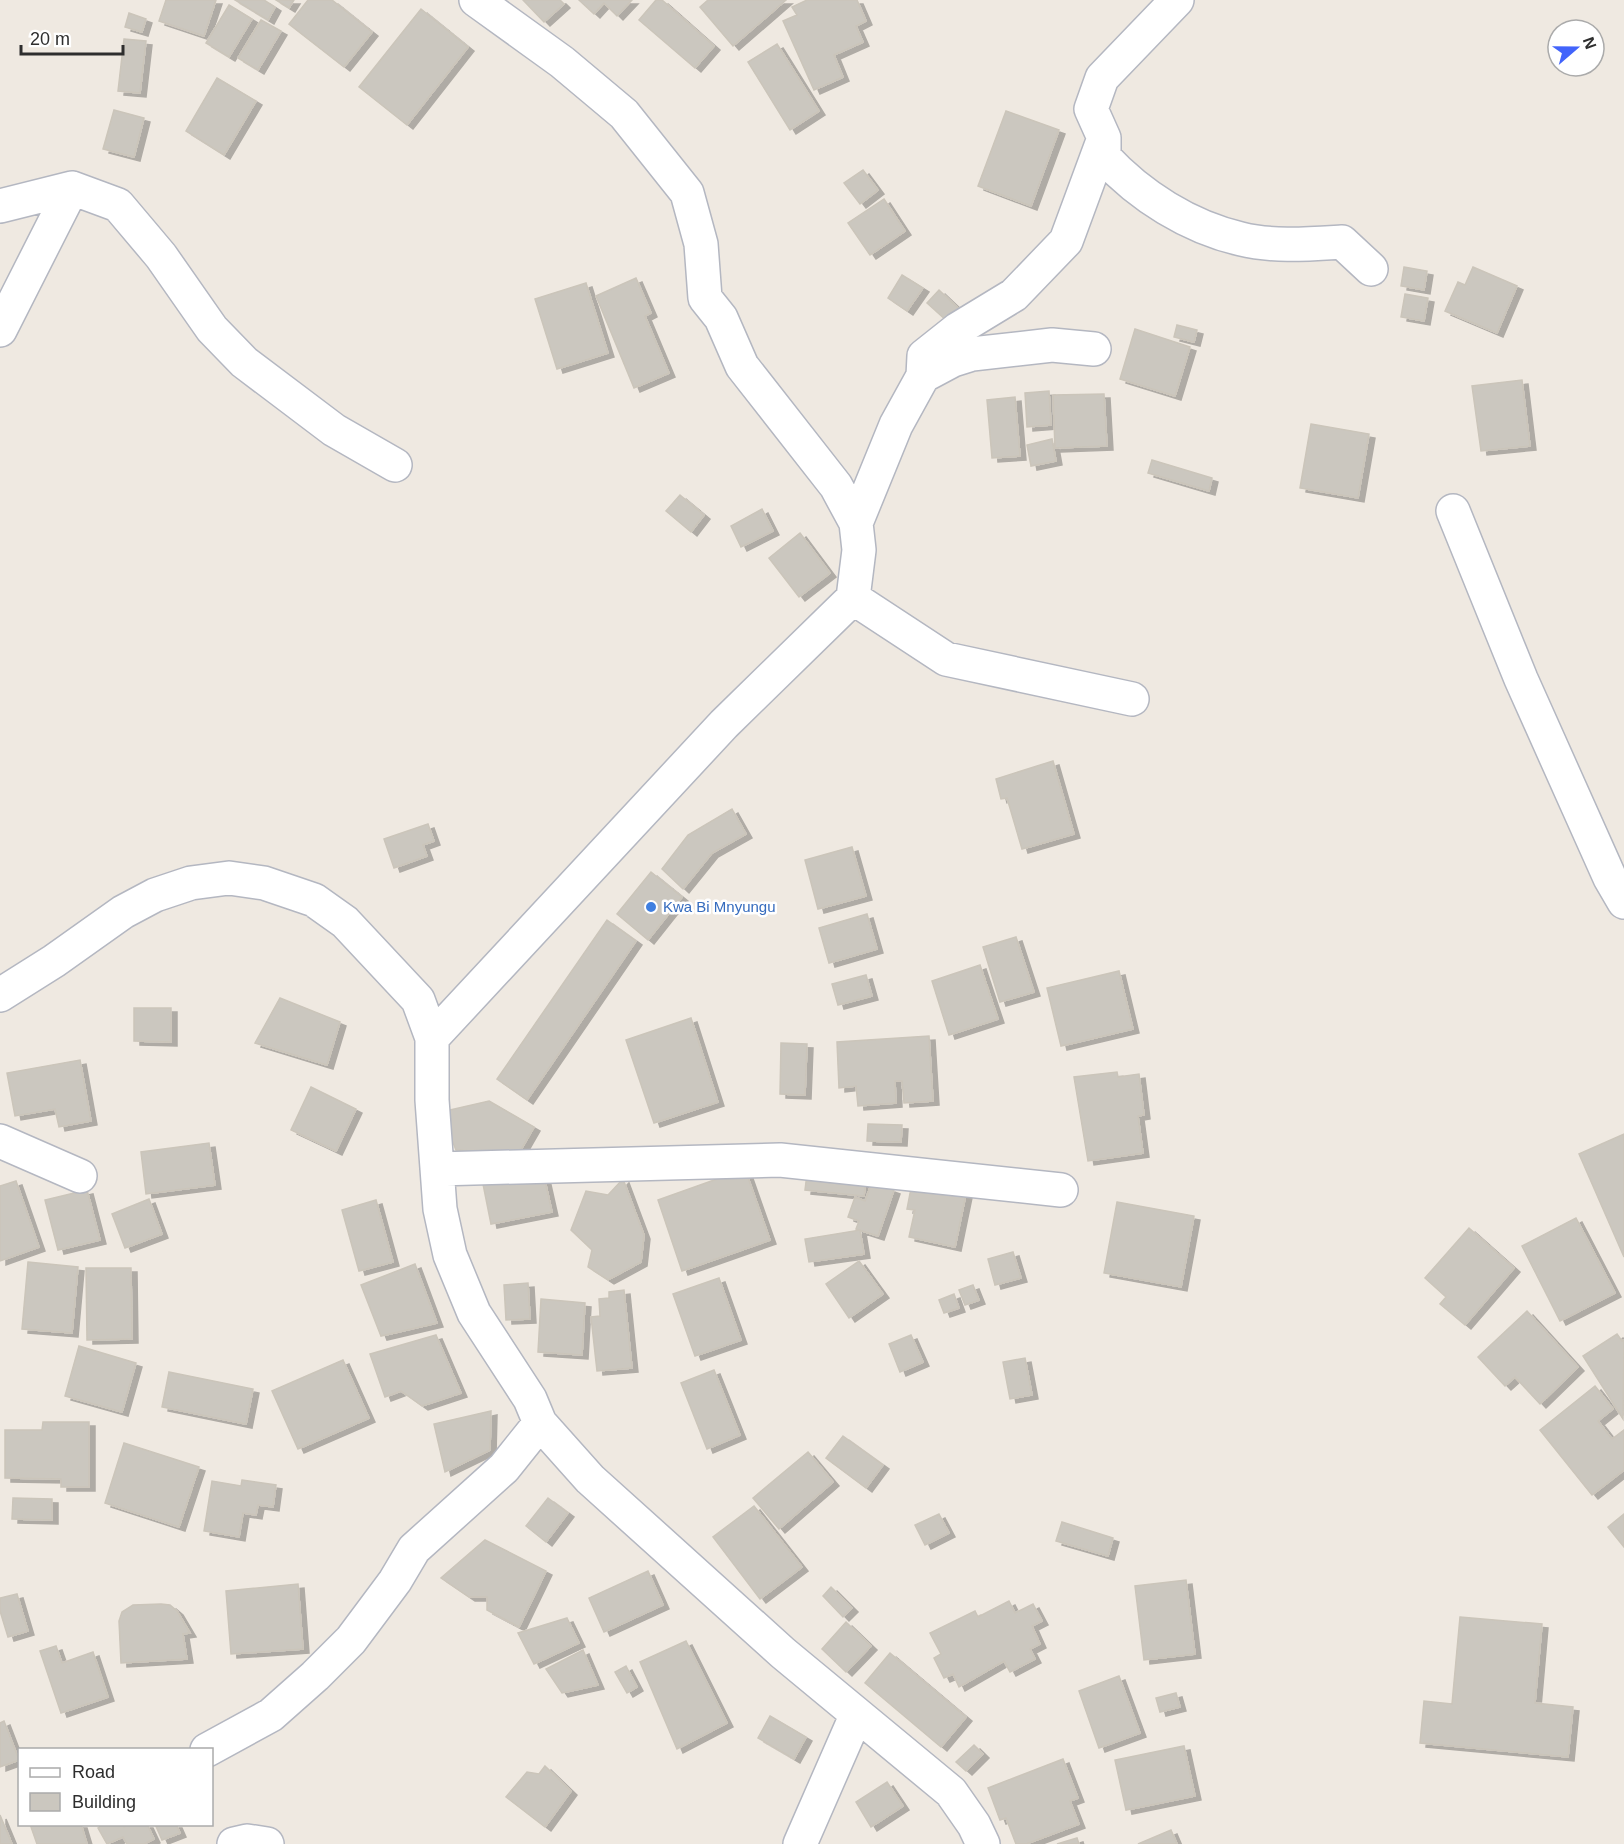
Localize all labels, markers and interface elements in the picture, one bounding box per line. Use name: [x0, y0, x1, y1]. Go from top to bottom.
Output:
scale bar: [21, 18, 123, 56]
north arrow: [1546, 18, 1606, 78]
text: 20 m: [30, 29, 70, 49]
text: N: [1580, 35, 1600, 51]
place label: Kwa Bi Mnyungu: [663, 898, 776, 915]
marker: Kwa Bi Mnyungu: [644, 900, 658, 914]
legend: [18, 1748, 213, 1826]
text: Road: [72, 1762, 115, 1782]
text: Building: [72, 1792, 136, 1812]

